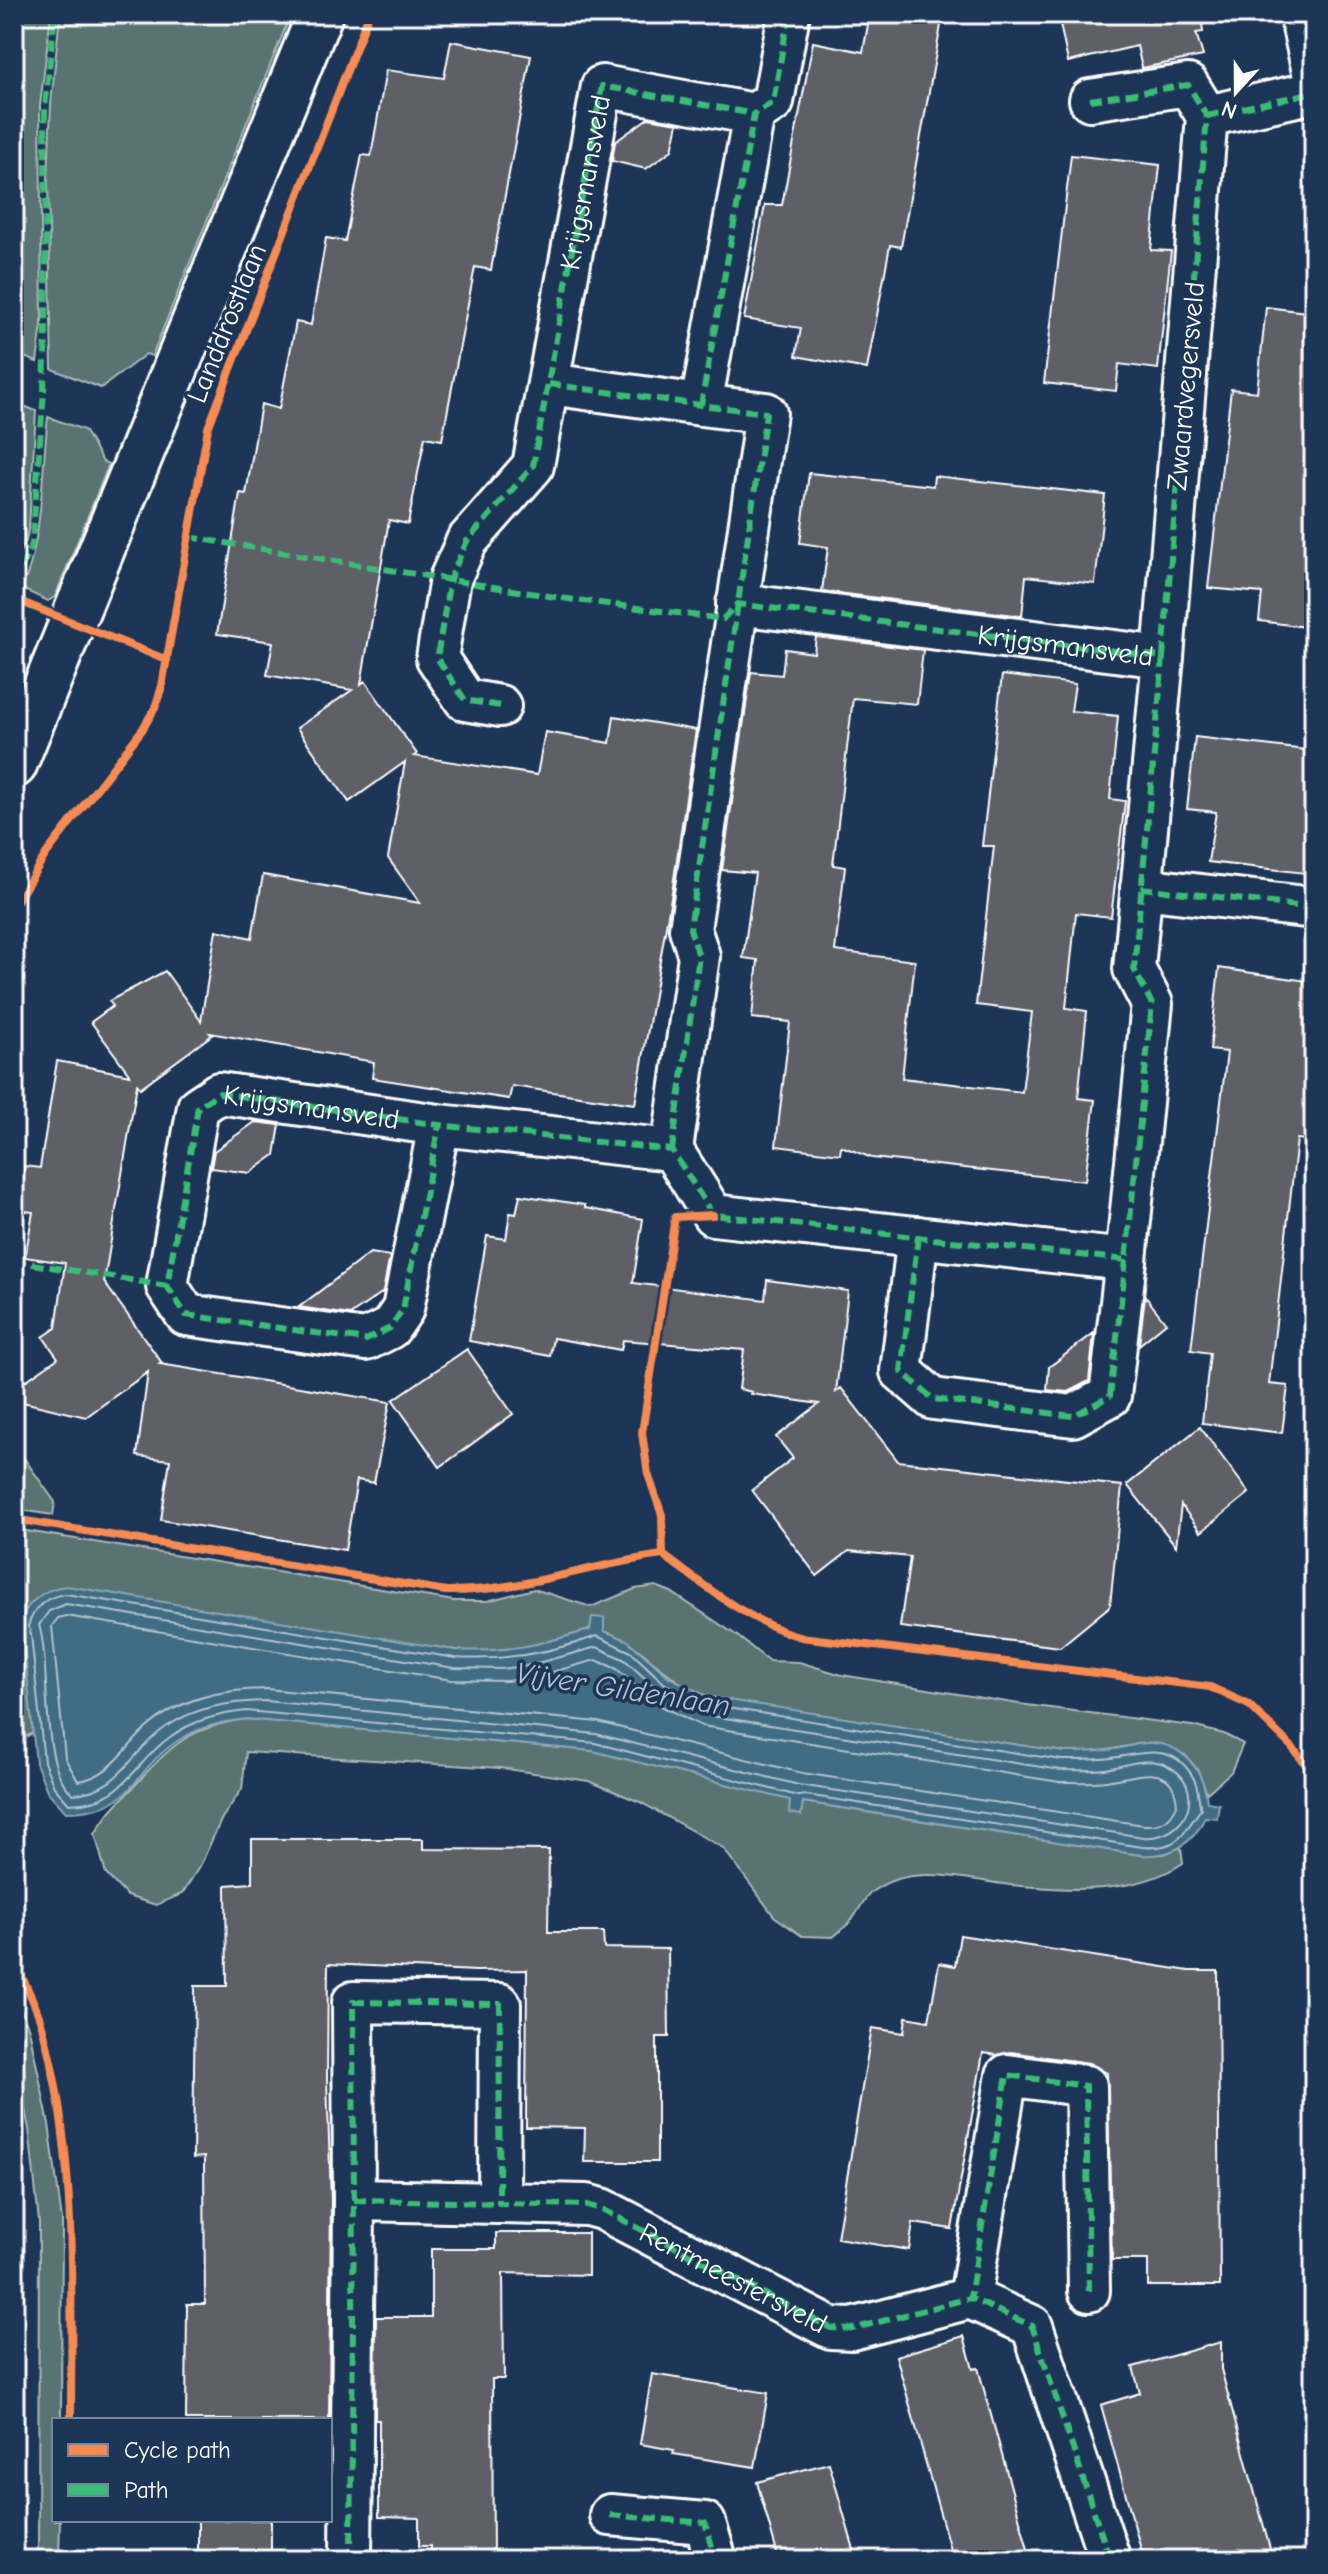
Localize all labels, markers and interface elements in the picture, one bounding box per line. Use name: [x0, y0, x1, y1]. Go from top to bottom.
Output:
north arrow: [1196, 52, 1276, 132]
street label: Krijgsmansveld: [554, 92, 617, 272]
text: N: [1218, 95, 1241, 124]
street label: Landdrostlaan: [181, 239, 273, 408]
street label: Zwaardvegersveld: [1161, 280, 1211, 492]
street label: Krijgsmansveld: [976, 619, 1155, 673]
street label: Krijgsmansveld: [221, 1079, 401, 1136]
water label: Vijver Gildenlaan: [513, 1655, 733, 1724]
street label: Rentmeestersveld: [634, 2216, 832, 2340]
legend: [52, 2418, 332, 2522]
text: Cycle path: [124, 2436, 231, 2464]
text: Path: [124, 2476, 169, 2504]

